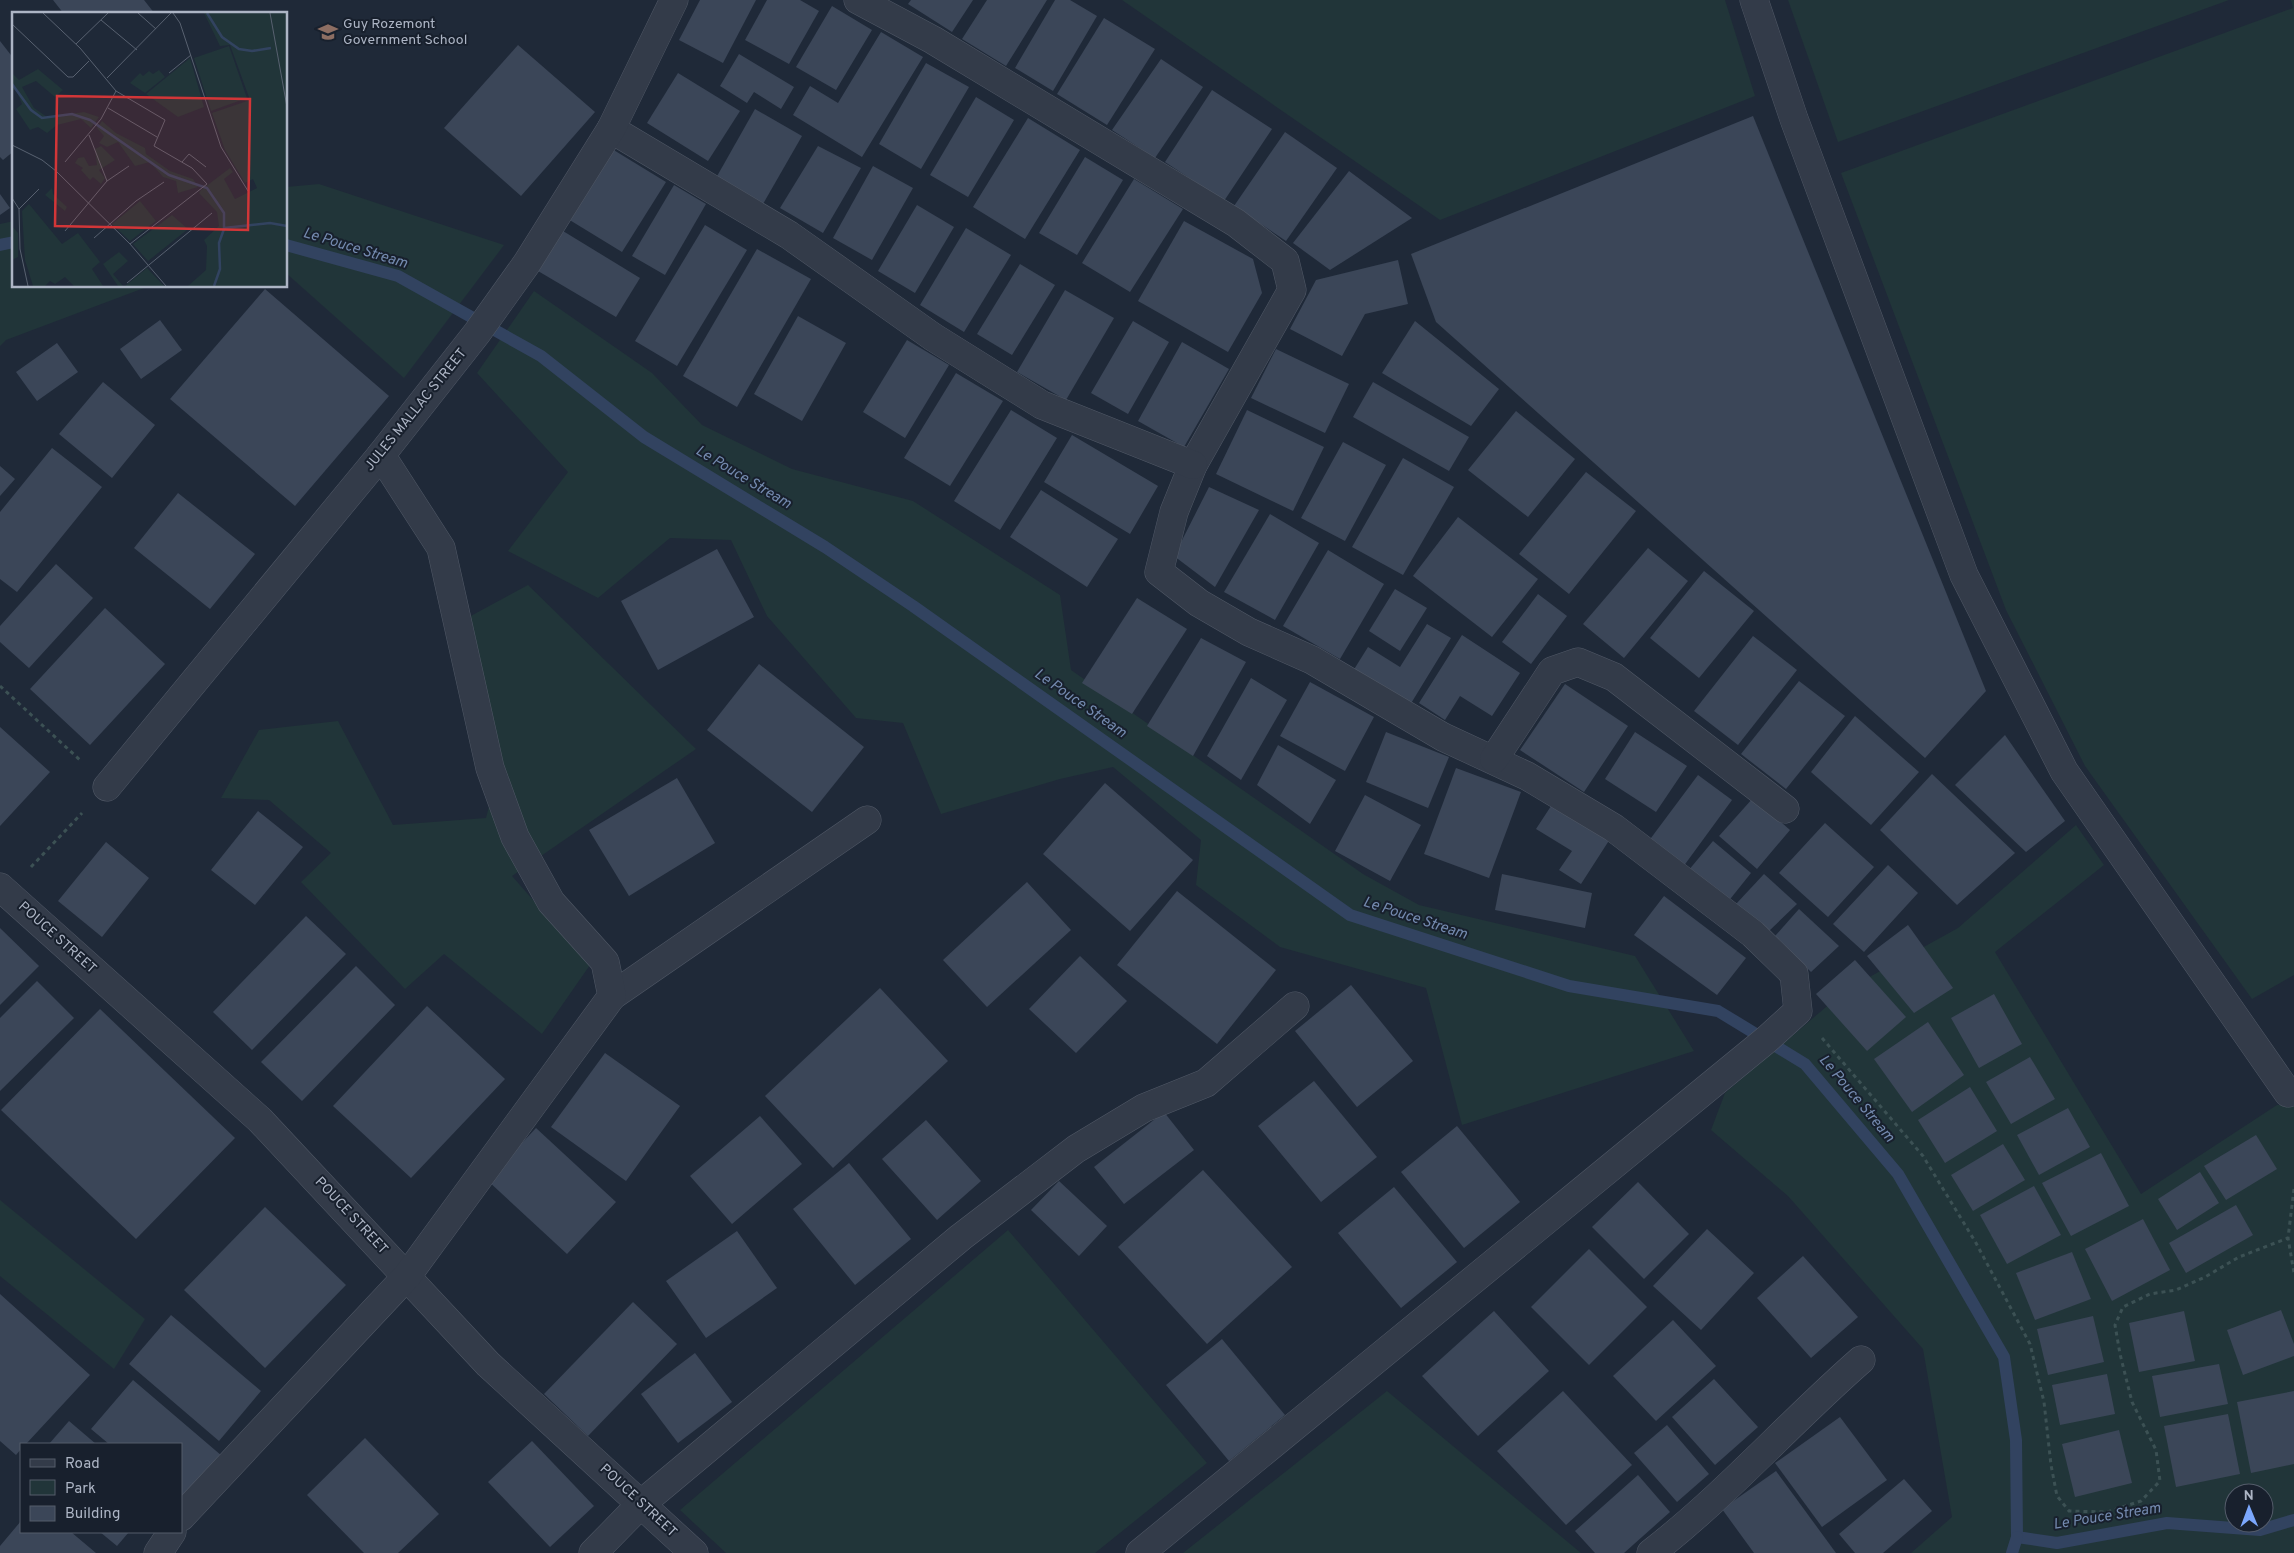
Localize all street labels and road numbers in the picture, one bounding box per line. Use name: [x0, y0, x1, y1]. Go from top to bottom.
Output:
street label: JULES MALLAC STREET: [361, 345, 471, 475]
street label: POUCE STREET: [14, 898, 100, 978]
street label: POUCE STREET: [311, 1174, 391, 1258]
street label: POUCE STREET: [596, 1461, 680, 1541]

